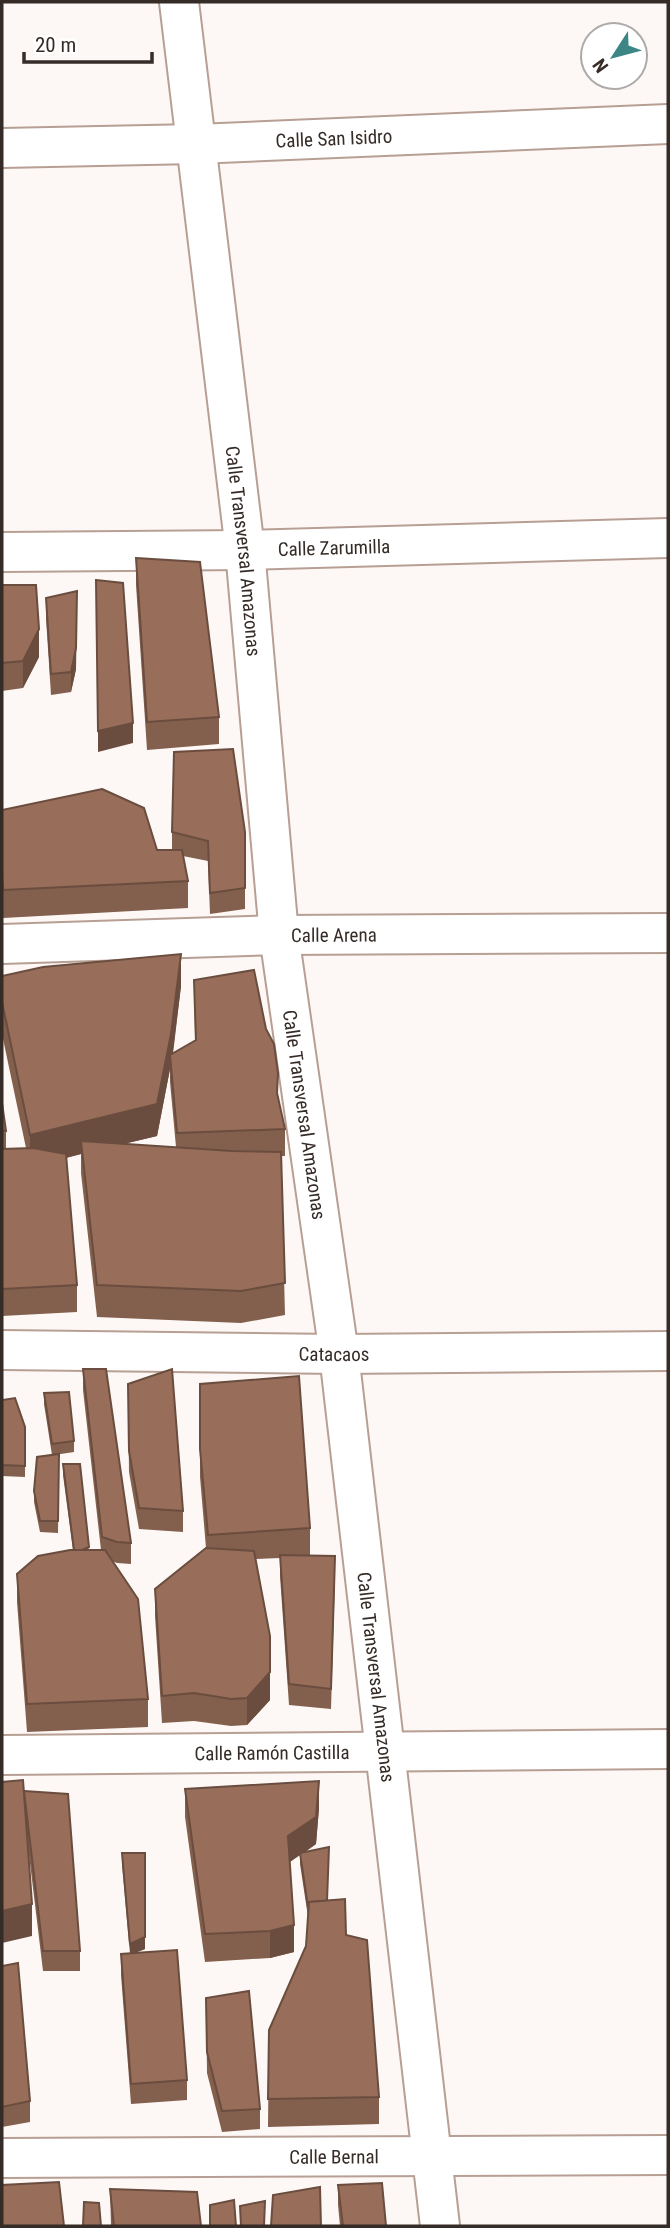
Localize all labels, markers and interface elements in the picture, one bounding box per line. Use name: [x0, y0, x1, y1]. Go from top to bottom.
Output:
scale bar: [24, 21, 152, 65]
north arrow: [579, 21, 649, 91]
text: 20 m: [35, 33, 76, 57]
text: N: [588, 54, 613, 77]
street label: Calle San Isidro: [275, 125, 393, 153]
street label: Calle Transversal Amazonas: [221, 445, 265, 657]
street label: Calle Zarumilla: [277, 535, 391, 561]
street label: Calle Arena: [291, 923, 377, 947]
street label: Calle Transversal Amazonas: [278, 1008, 331, 1221]
street label: Catacaos: [298, 1343, 369, 1366]
street label: Calle Transversal Amazonas: [352, 1571, 400, 1784]
street label: Calle Ramón Castilla: [194, 1741, 350, 1765]
street label: Calle Bernal: [289, 2145, 379, 2169]

